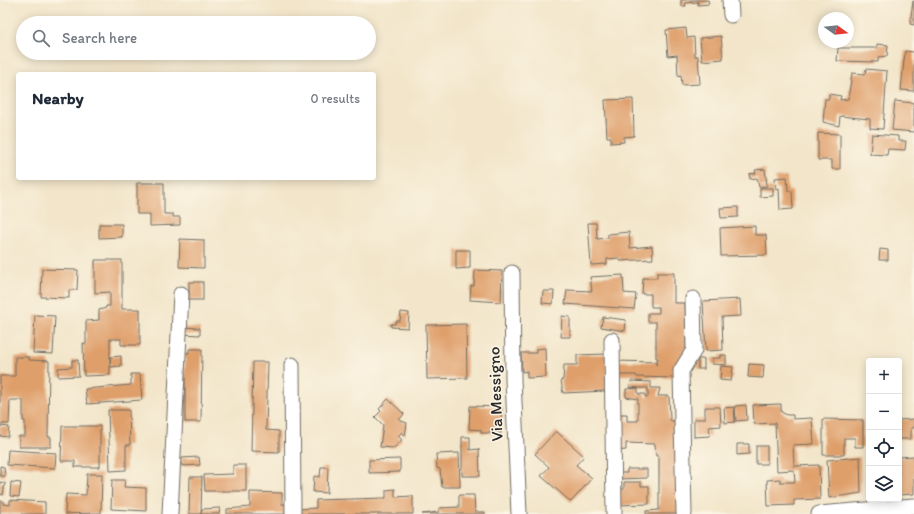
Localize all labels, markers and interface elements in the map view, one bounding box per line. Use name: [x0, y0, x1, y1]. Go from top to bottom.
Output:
north arrow: [818, 12, 854, 48]
search box: [16, 16, 376, 60]
icon: search: [30, 27, 52, 49]
text: Search here: [62, 29, 137, 47]
text: Nearby: [32, 88, 84, 108]
text: 0 results: [310, 91, 360, 106]
street label: Via Messigno: [483, 346, 507, 442]
map controls: [866, 358, 902, 502]
button: +: [866, 358, 902, 394]
button: −: [866, 394, 902, 430]
button: locate: [866, 430, 902, 466]
button: layers: [866, 466, 902, 502]

